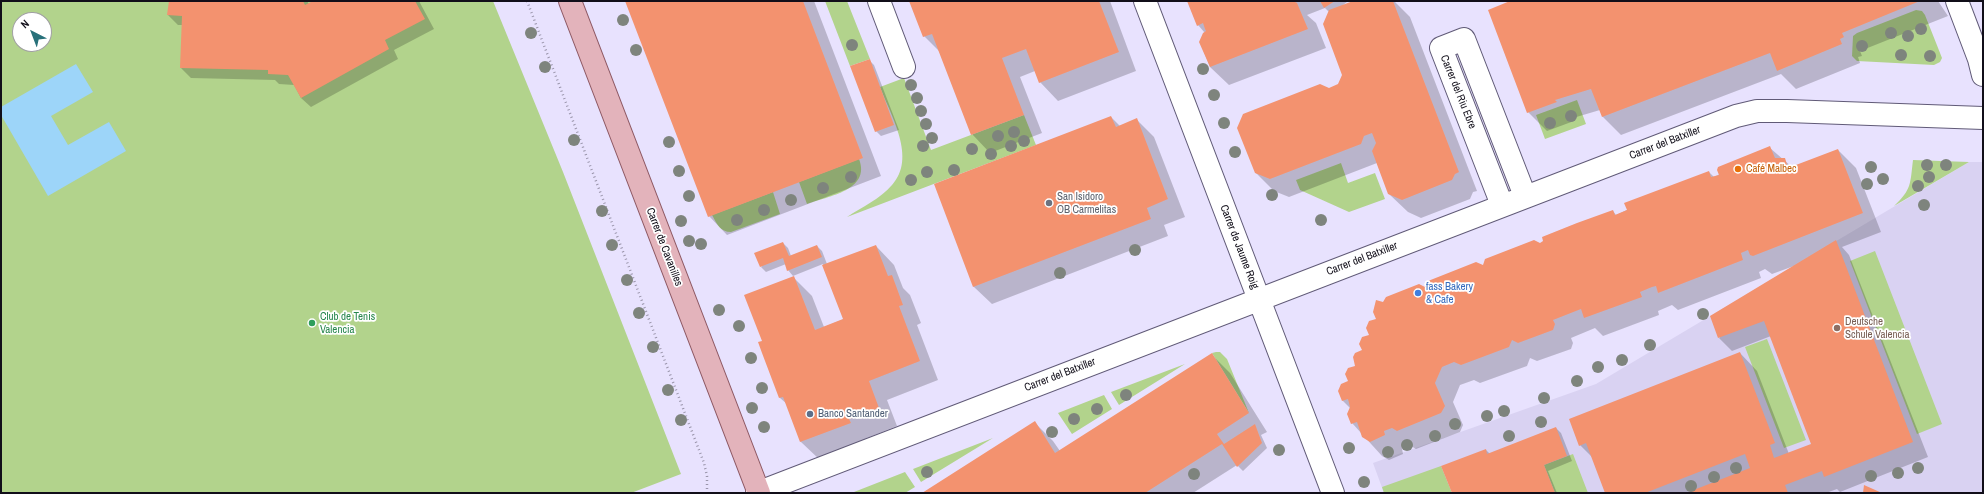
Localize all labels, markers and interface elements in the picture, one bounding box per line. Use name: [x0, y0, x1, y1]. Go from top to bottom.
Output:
north arrow: [12, 12, 52, 52]
text: N: [18, 16, 32, 31]
street label: Carrer del Riu Ebre: [1437, 53, 1479, 131]
street label: Carrer del Batxiller: [1628, 123, 1702, 163]
place label: Café Malbec: [1746, 162, 1797, 176]
marker: Café Malbec: [1733, 164, 1743, 174]
place label: San Isidoro OB Carmelitas: [1057, 190, 1116, 216]
marker: San Isidoro OB Carmelitas: [1044, 198, 1054, 208]
street label: Carrer de Jaume Roig: [1217, 203, 1261, 291]
street label: Carrer de Cavanilles: [643, 206, 685, 288]
street label: Carrer del Batxiller: [1325, 239, 1399, 279]
place label: fass Bakery & Cafe: [1426, 280, 1473, 306]
marker: fass Bakery & Cafe: [1413, 288, 1423, 298]
place label: Club de Tenis Valencia: [320, 310, 375, 336]
place label: Deutsche Schule Valencia: [1845, 315, 1910, 341]
marker: Club de Tenis Valencia: [307, 318, 317, 328]
marker: Deutsche Schule Valencia: [1832, 323, 1842, 333]
street label: Carrer del Batxiller: [1023, 355, 1097, 395]
place label: Banco Santander: [818, 407, 888, 421]
marker: Banco Santander: [805, 409, 815, 419]

